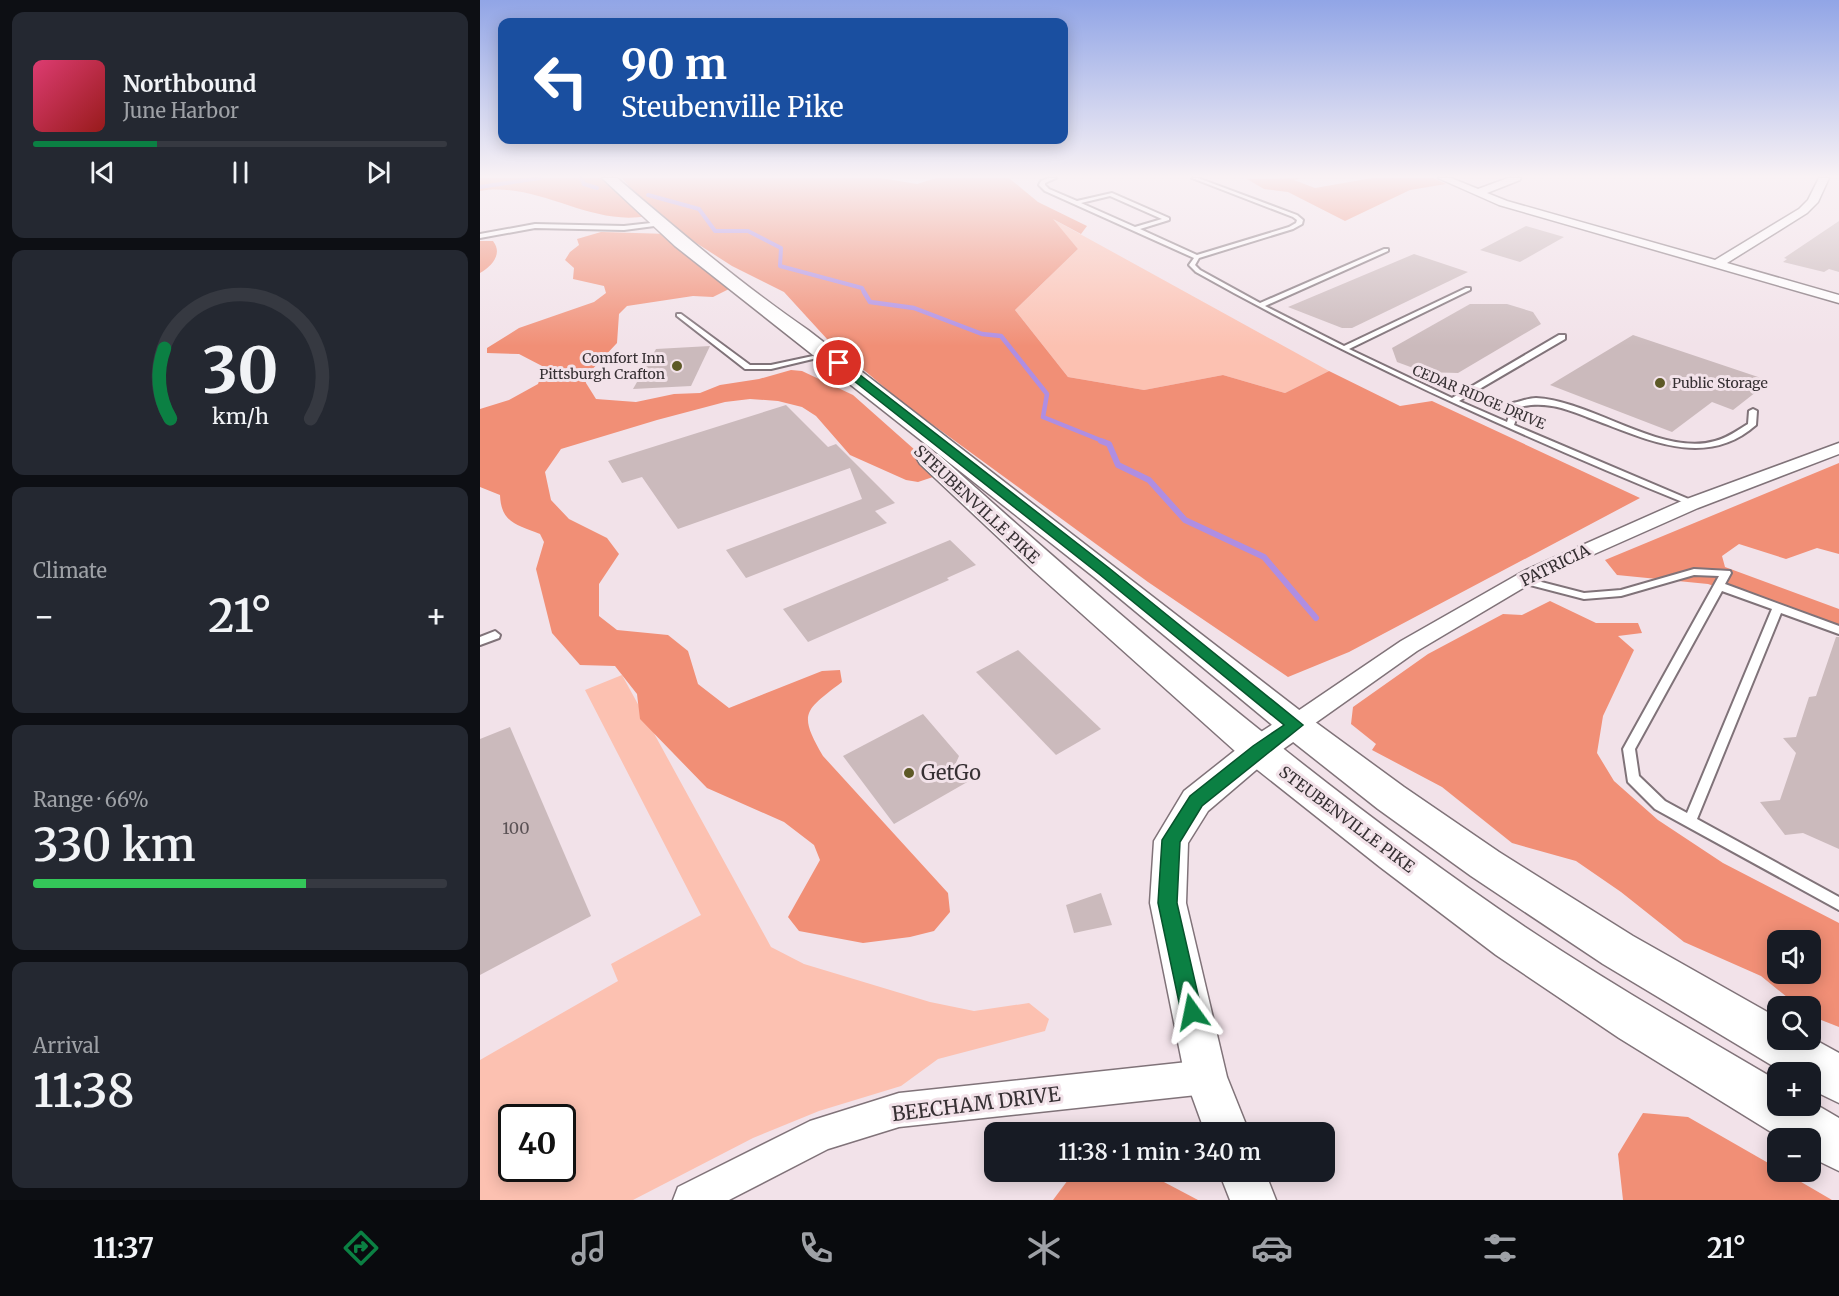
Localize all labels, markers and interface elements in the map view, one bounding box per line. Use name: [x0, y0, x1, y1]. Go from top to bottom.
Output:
text: 90 m: [621, 38, 727, 90]
icon: left: [522, 42, 600, 120]
text: Northbound: [123, 70, 256, 98]
text: Steubenville Pike: [621, 90, 844, 124]
text: June Harbor: [123, 98, 239, 123]
icon: previous: [86, 156, 119, 189]
icon: pause: [224, 156, 257, 189]
icon: next: [362, 156, 395, 189]
text: 30: [202, 333, 278, 411]
pin: [813, 337, 864, 388]
icon: arrive: [822, 346, 855, 379]
place label: Comfort Inn Pittsburgh Crafton: [539, 349, 665, 383]
marker: Comfort Inn Pittsburgh Crafton: [670, 359, 684, 373]
street label: CEDAR RIDGE DRIVE: [1410, 361, 1549, 433]
place label: Public Storage: [1672, 374, 1768, 392]
marker: Public Storage: [1653, 376, 1667, 390]
text: km/h: [212, 404, 268, 431]
street label: STEUBENVILLE PIKE: [910, 441, 1045, 568]
street label: PATRICIA: [1517, 539, 1594, 590]
text: Climate: [33, 558, 107, 583]
text: 21°: [208, 588, 272, 644]
text: −: [33, 596, 55, 637]
text: +: [425, 596, 447, 637]
place label: GetGo: [921, 760, 981, 785]
street label: STEUBENVILLE PIKE: [1275, 762, 1419, 877]
marker: GetGo: [902, 766, 916, 780]
text: Range · 66%: [33, 787, 149, 812]
text: 330 km: [33, 817, 196, 873]
house number: 100: [502, 818, 530, 838]
map controls: [1767, 930, 1821, 1182]
button: sound: [1767, 930, 1821, 984]
position arrow: [1160, 980, 1224, 1044]
button: search: [1767, 996, 1821, 1050]
text: Arrival: [33, 1033, 100, 1058]
button: +: [1767, 1062, 1821, 1116]
text: 11:38: [33, 1063, 134, 1119]
street label: BEECHAM DRIVE: [890, 1081, 1062, 1126]
speed limit sign: 40: [498, 1104, 576, 1182]
button: −: [1767, 1128, 1821, 1182]
text: 11:38 · 1 min · 340 m: [1058, 1138, 1261, 1166]
icon: directions: [340, 1227, 382, 1269]
icon: music: [568, 1227, 610, 1269]
icon: phone: [795, 1227, 837, 1269]
icon: climate: [1023, 1227, 1065, 1269]
icon: car: [1251, 1227, 1293, 1269]
icon: filters: [1479, 1227, 1521, 1269]
text: 11:37: [93, 1231, 154, 1265]
text: 21°: [1707, 1231, 1746, 1265]

